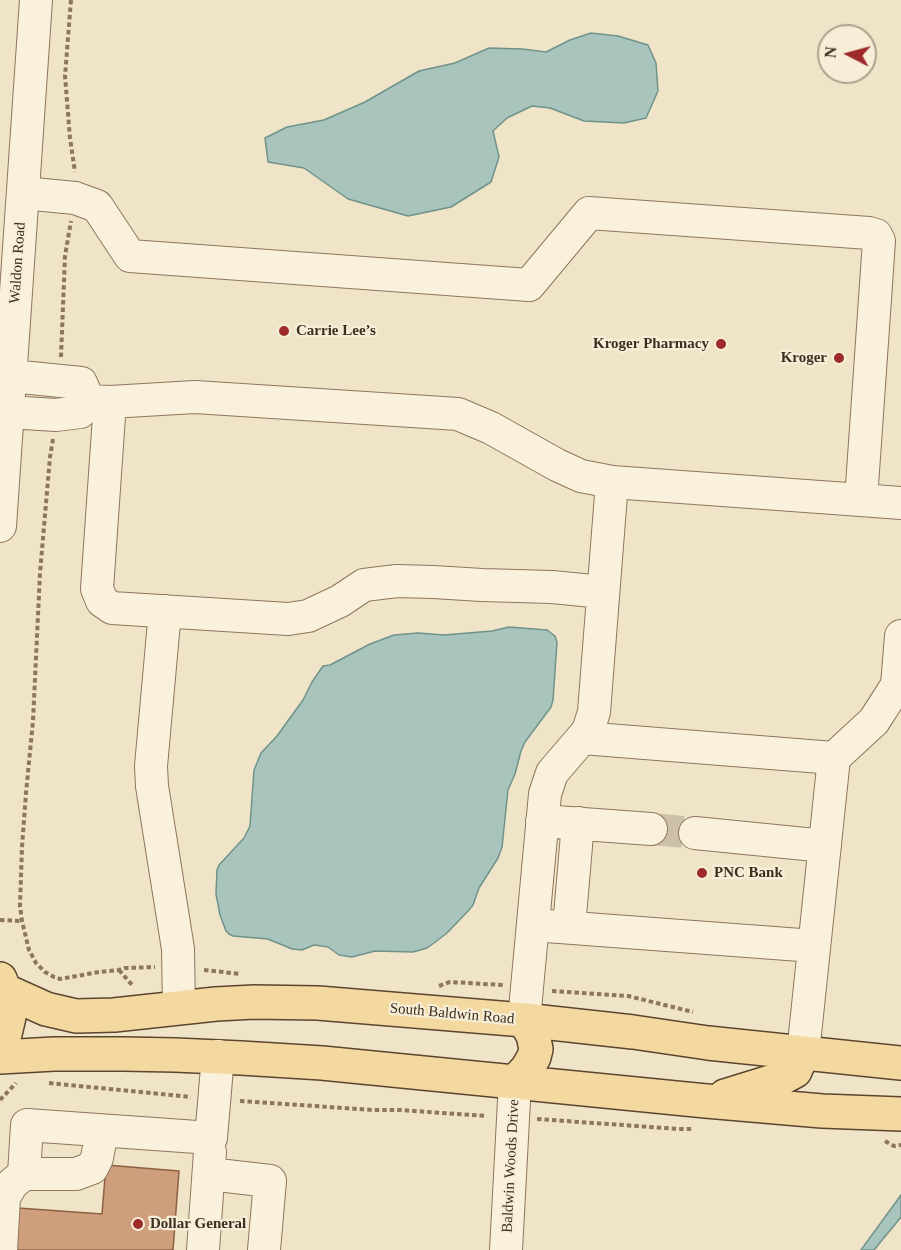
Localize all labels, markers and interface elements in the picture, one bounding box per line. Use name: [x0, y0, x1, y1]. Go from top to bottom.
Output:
north arrow: [817, 24, 877, 84]
text: N: [822, 46, 840, 59]
street label: Waldon Road: [6, 222, 30, 304]
place label: Carrie Lee’s: [296, 322, 376, 340]
marker: Carrie Lee’s: [277, 324, 291, 338]
place label: Kroger Pharmacy: [593, 335, 709, 353]
marker: Kroger Pharmacy: [714, 337, 728, 351]
place label: Kroger: [781, 349, 827, 367]
marker: Kroger: [832, 351, 846, 365]
place label: PNC Bank: [714, 864, 783, 882]
marker: PNC Bank: [695, 866, 709, 880]
street label: South Baldwin Road: [389, 1000, 515, 1028]
street label: Baldwin Woods Drive: [499, 1099, 523, 1233]
place label: Dollar General: [150, 1215, 246, 1233]
marker: Dollar General: [131, 1217, 145, 1231]

